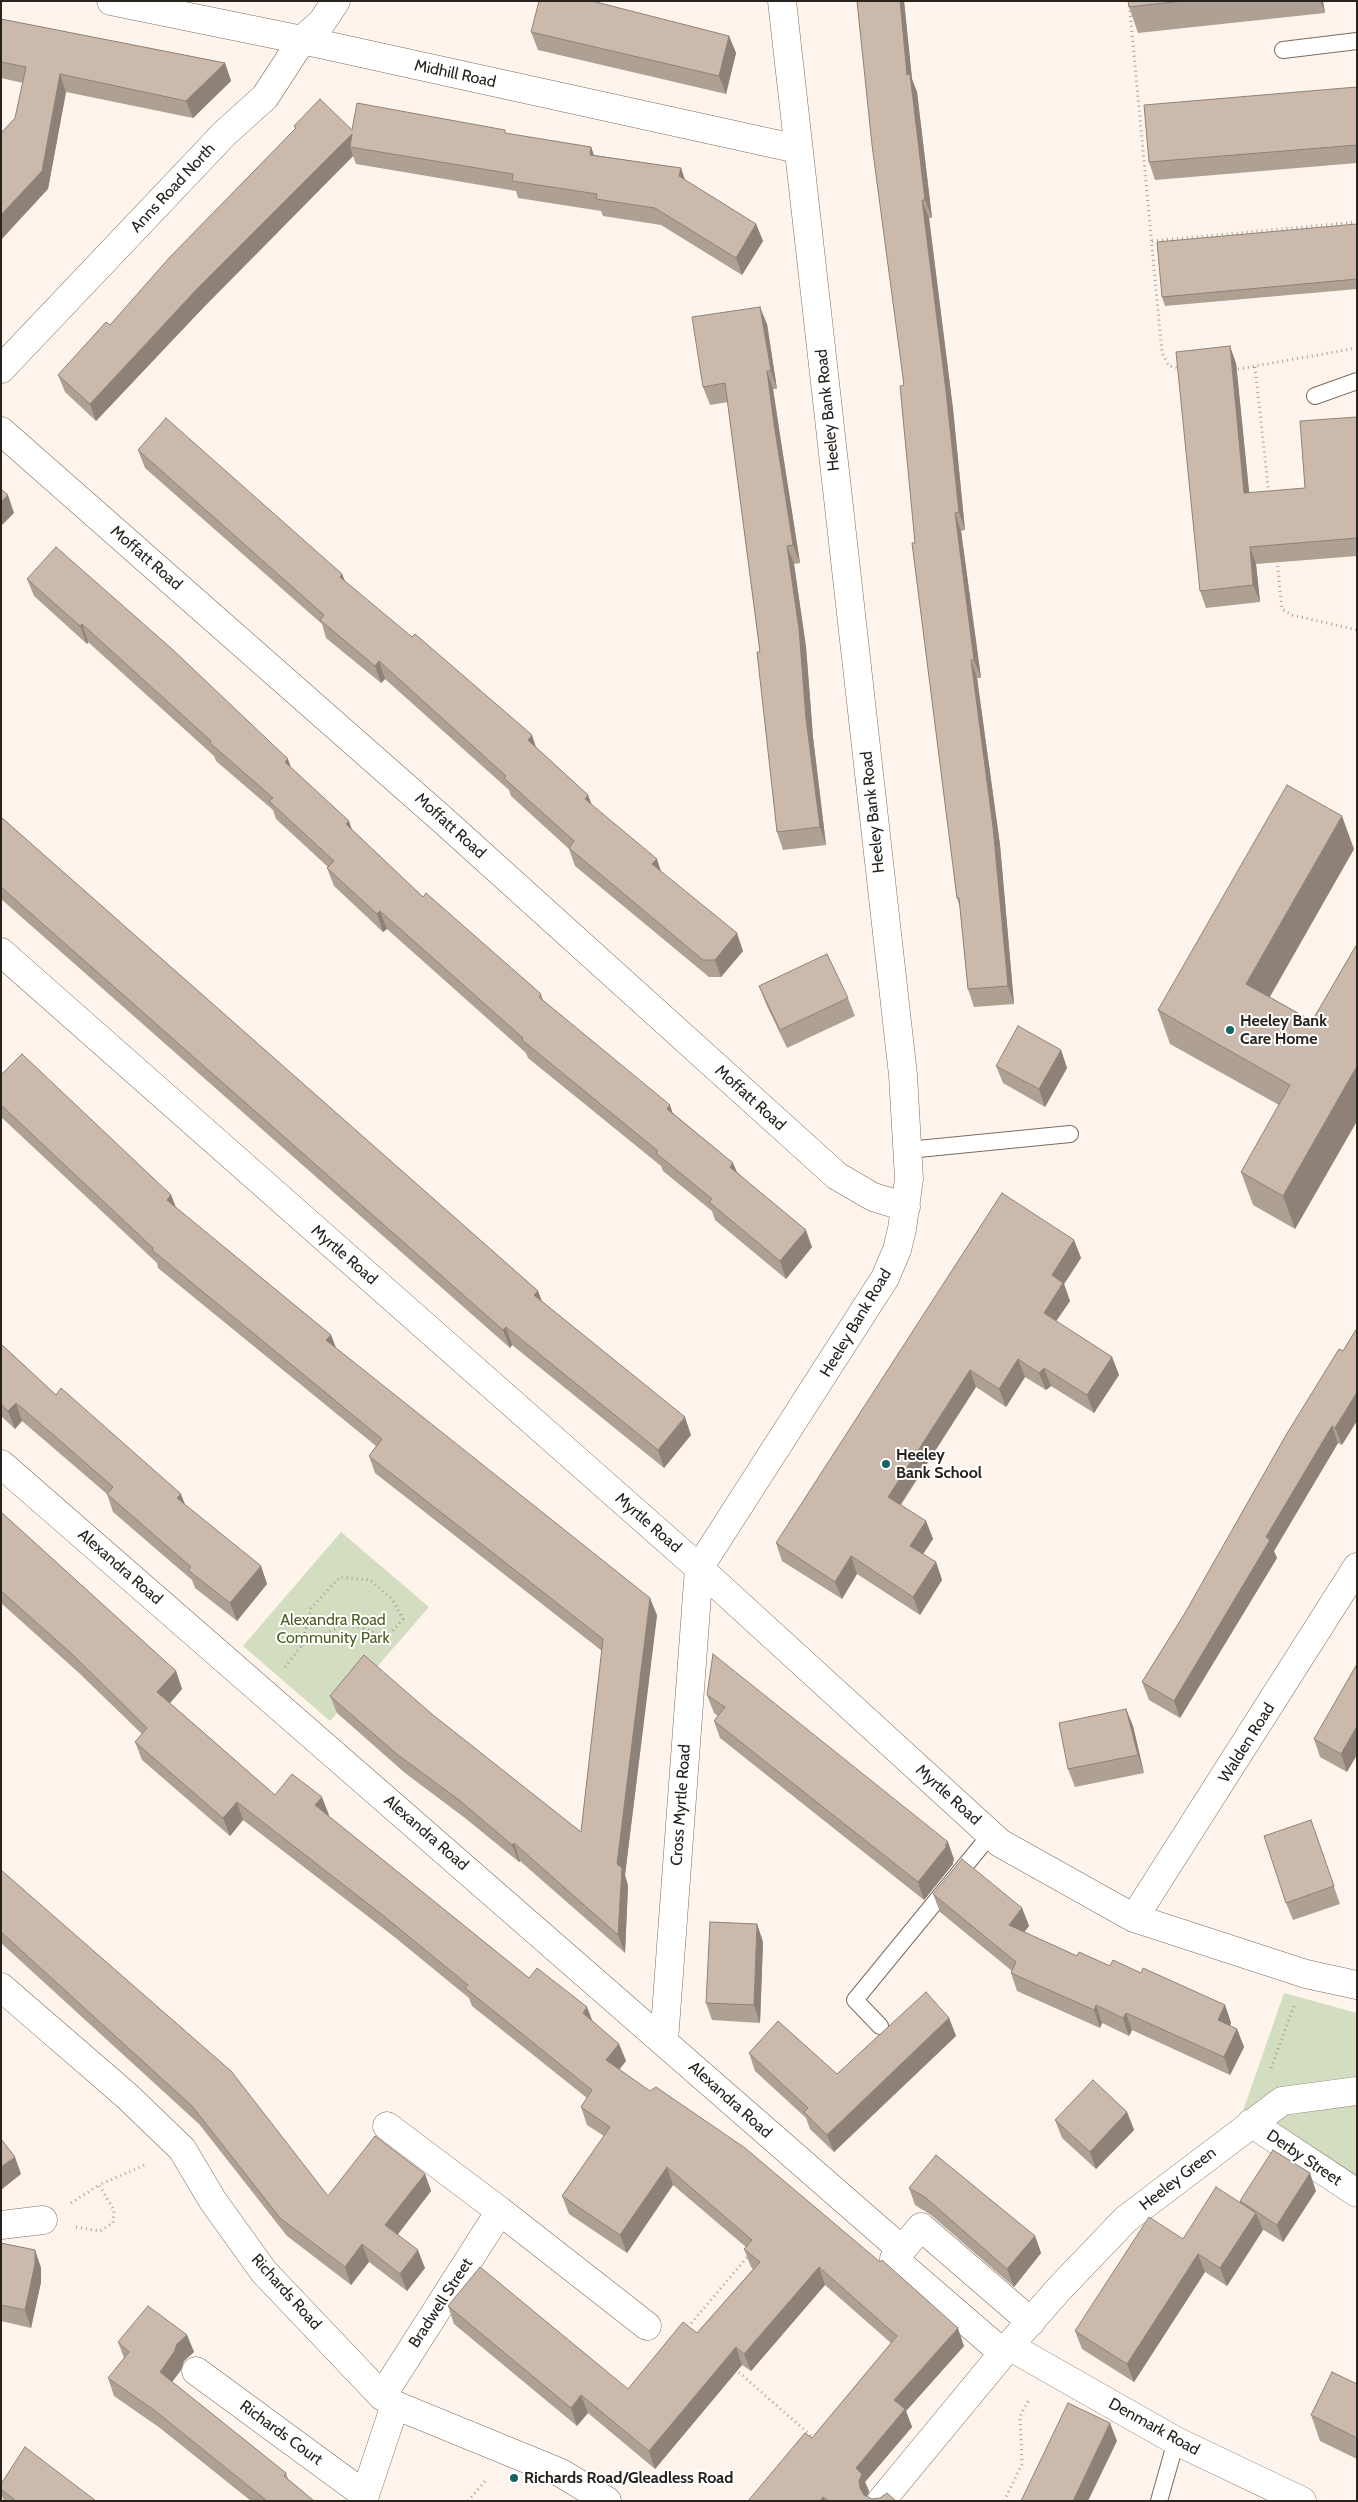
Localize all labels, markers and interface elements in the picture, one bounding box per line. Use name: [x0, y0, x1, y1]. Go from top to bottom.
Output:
street label: Midhill Road: [412, 56, 498, 92]
street label: Anns Road North: [127, 139, 219, 237]
street label: Heeley Bank Road: [812, 348, 844, 472]
street label: Moffatt Road: [106, 522, 186, 594]
street label: Heeley Bank Road: [857, 750, 889, 874]
street label: Moffatt Road: [411, 789, 489, 863]
place label: Heeley Bank Care Home: [1240, 1011, 1327, 1049]
marker: Heeley Bank Care Home: [1224, 1024, 1236, 1036]
street label: Moffatt Road: [711, 1061, 789, 1135]
street label: Myrtle Road: [307, 1221, 381, 1289]
street label: Heeley Bank Road: [816, 1266, 896, 1380]
place label: Heeley Bank School: [896, 1445, 982, 1483]
marker: Heeley Bank School: [880, 1458, 892, 1470]
street label: Myrtle Road: [611, 1489, 685, 1557]
street label: Alexandra Road: [74, 1525, 166, 1609]
park label: Alexandra Road Community Park: [276, 1610, 390, 1648]
street label: Walden Road: [1215, 1700, 1279, 1786]
street label: Cross Myrtle Road: [667, 1744, 695, 1866]
street label: Myrtle Road: [911, 1761, 985, 1829]
street label: Alexandra Road: [380, 1791, 472, 1875]
street label: Alexandra Road: [684, 2058, 776, 2142]
street label: Derby Street: [1263, 2126, 1345, 2190]
street label: Heeley Green: [1136, 2143, 1220, 2215]
street label: Richards Road: [247, 2250, 325, 2334]
street label: Bradwell Street: [405, 2255, 477, 2351]
street label: Denmark Road: [1105, 2394, 1203, 2460]
street label: Richards Court: [236, 2397, 326, 2469]
place label: Richards Road/Gleadless Road: [524, 2468, 733, 2488]
marker: Richards Road/Gleadless Road: [508, 2472, 520, 2484]

